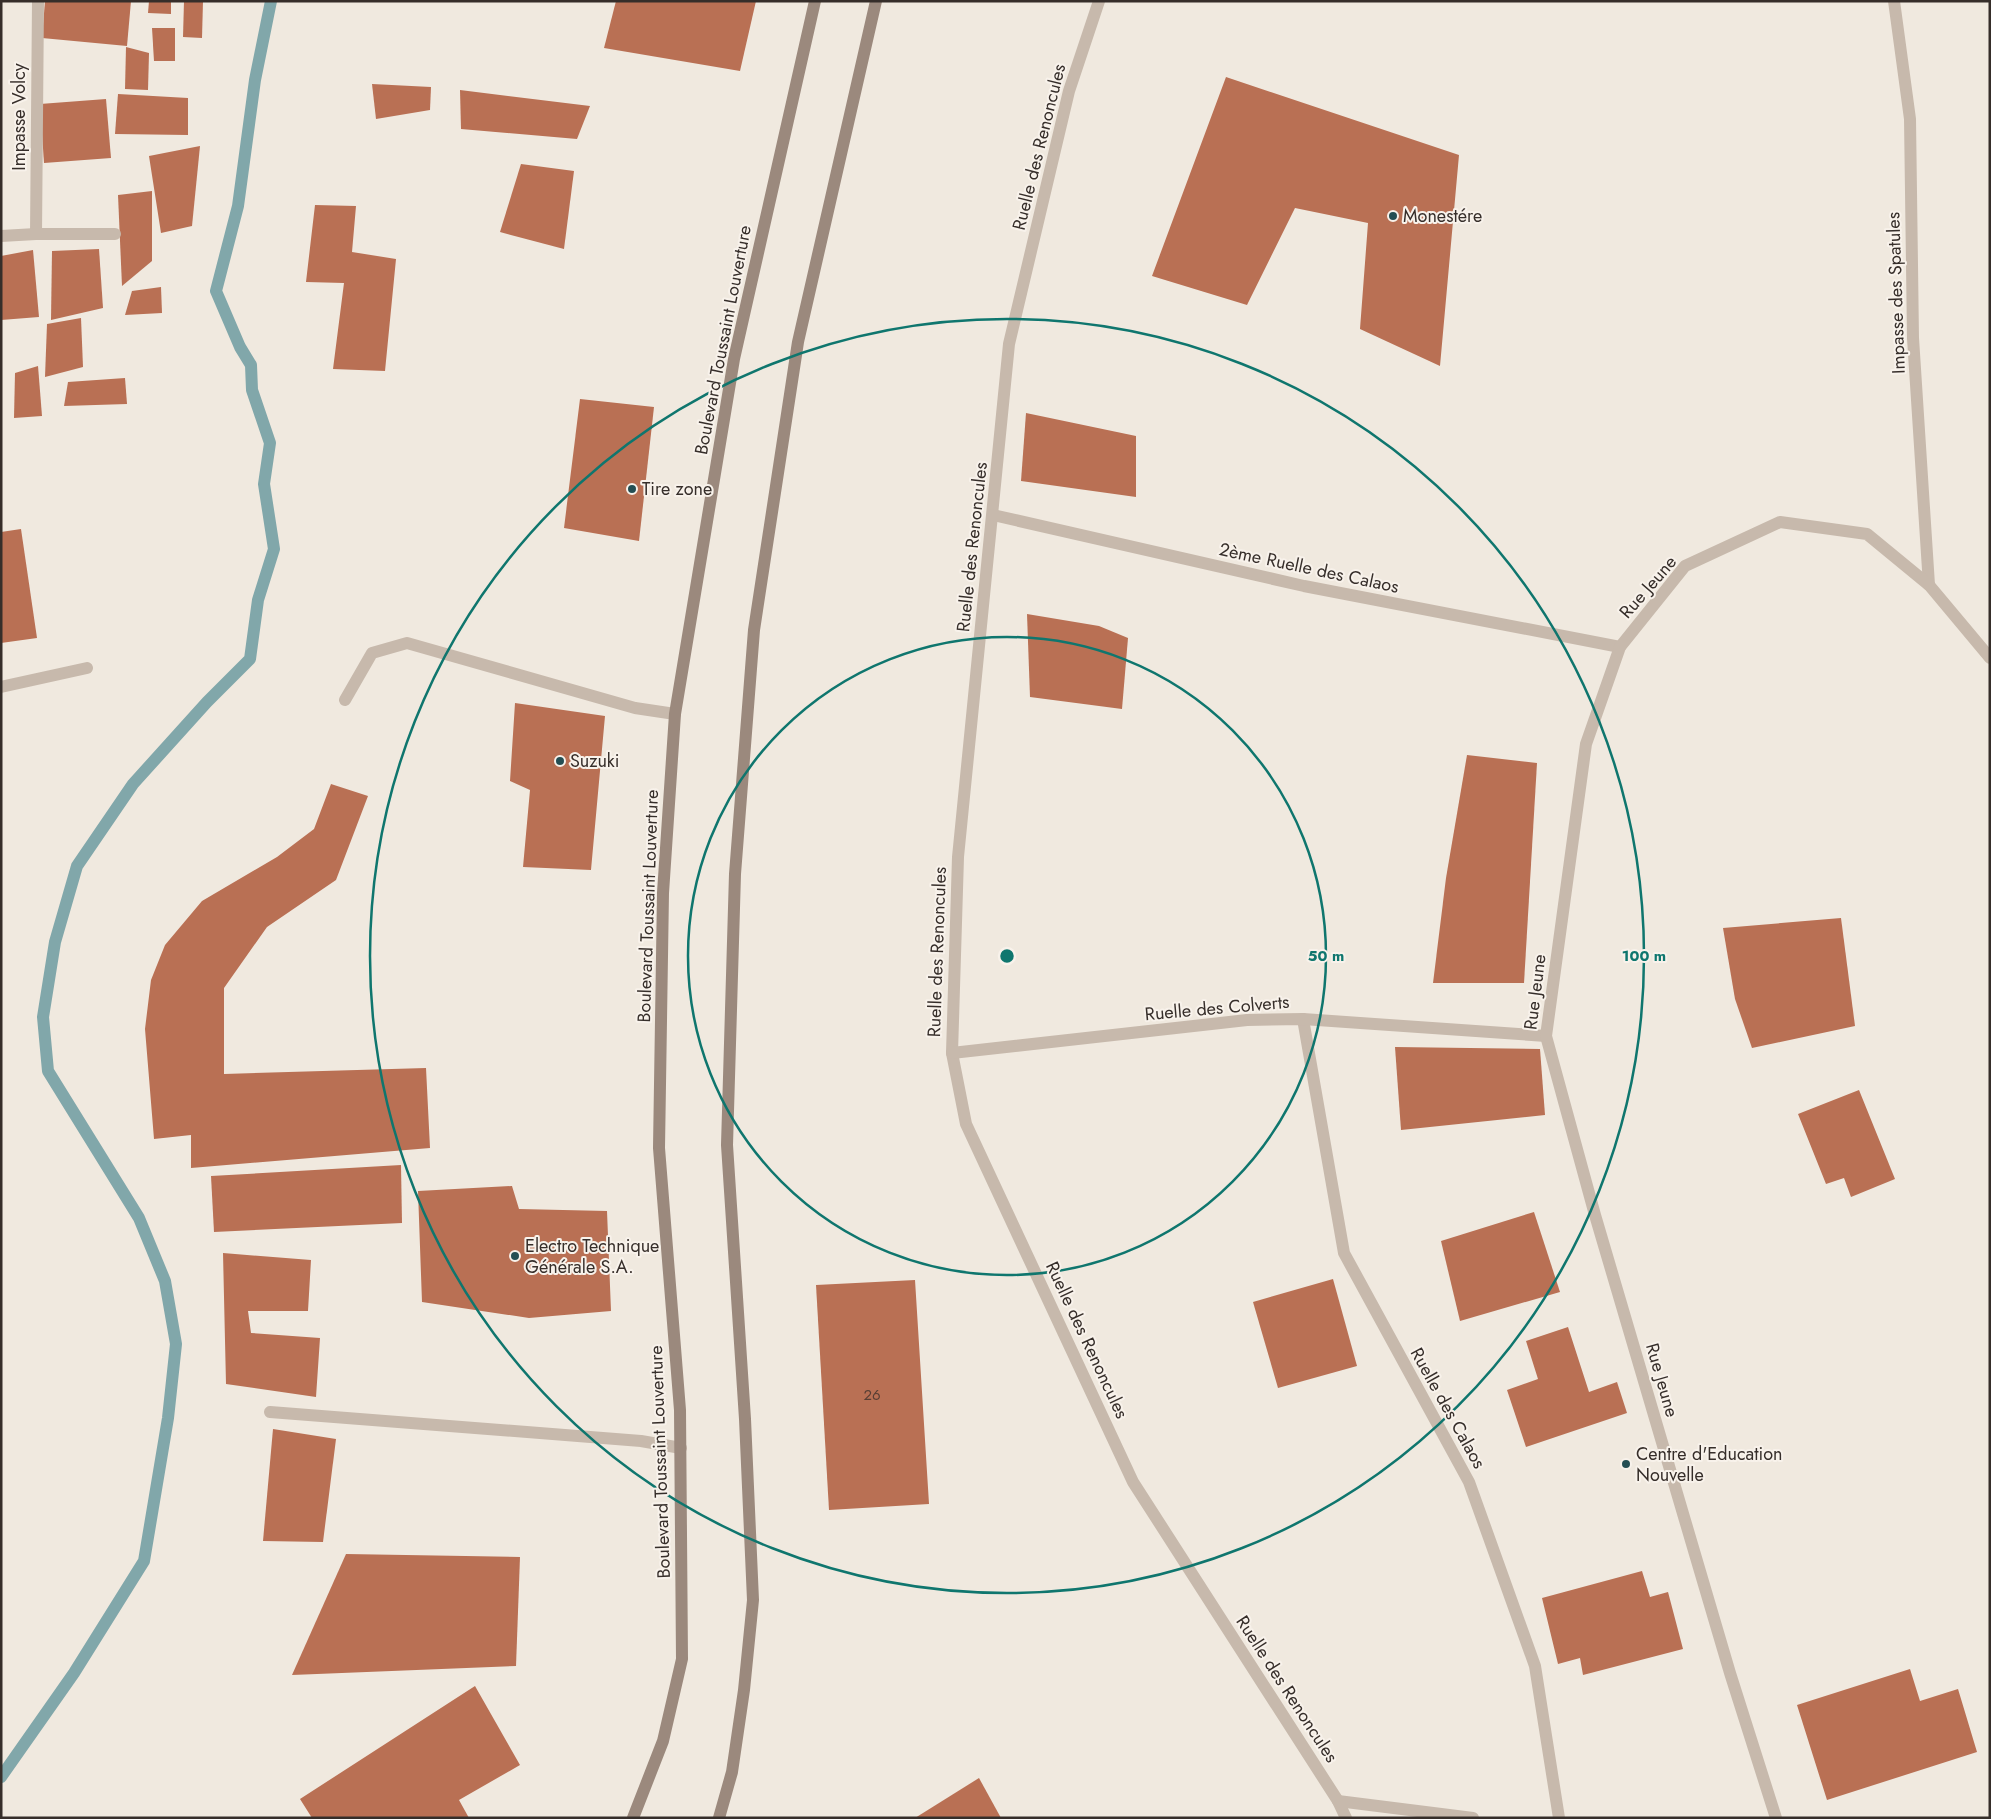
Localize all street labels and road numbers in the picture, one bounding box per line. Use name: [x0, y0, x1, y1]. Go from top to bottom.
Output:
street label: Ruelle des Renoncules: [1006, 61, 1072, 233]
street label: Impasse Volcy: [6, 63, 32, 171]
street label: Impasse des Spatules: [1880, 212, 1912, 374]
street label: Boulevard Toussaint Louverture: [688, 223, 758, 457]
street label: Ruelle des Renoncules: [950, 461, 994, 633]
street label: 2ème Ruelle des Calaos: [1217, 536, 1401, 600]
street label: Rue Jeune: [1613, 550, 1683, 624]
street label: Boulevard Toussaint Louverture: [631, 789, 665, 1023]
street label: Ruelle des Renoncules: [921, 866, 953, 1038]
street label: Rue Jeune: [1517, 953, 1553, 1031]
street label: Ruelle des Colverts: [1144, 989, 1290, 1027]
street label: Ruelle des Renoncules: [1039, 1257, 1135, 1423]
street label: Rue Jeune: [1639, 1340, 1685, 1420]
street label: Ruelle des Calaos: [1404, 1343, 1492, 1473]
street label: Boulevard Toussaint Louverture: [643, 1345, 677, 1579]
street label: Ruelle des Renoncules: [1230, 1610, 1344, 1768]

